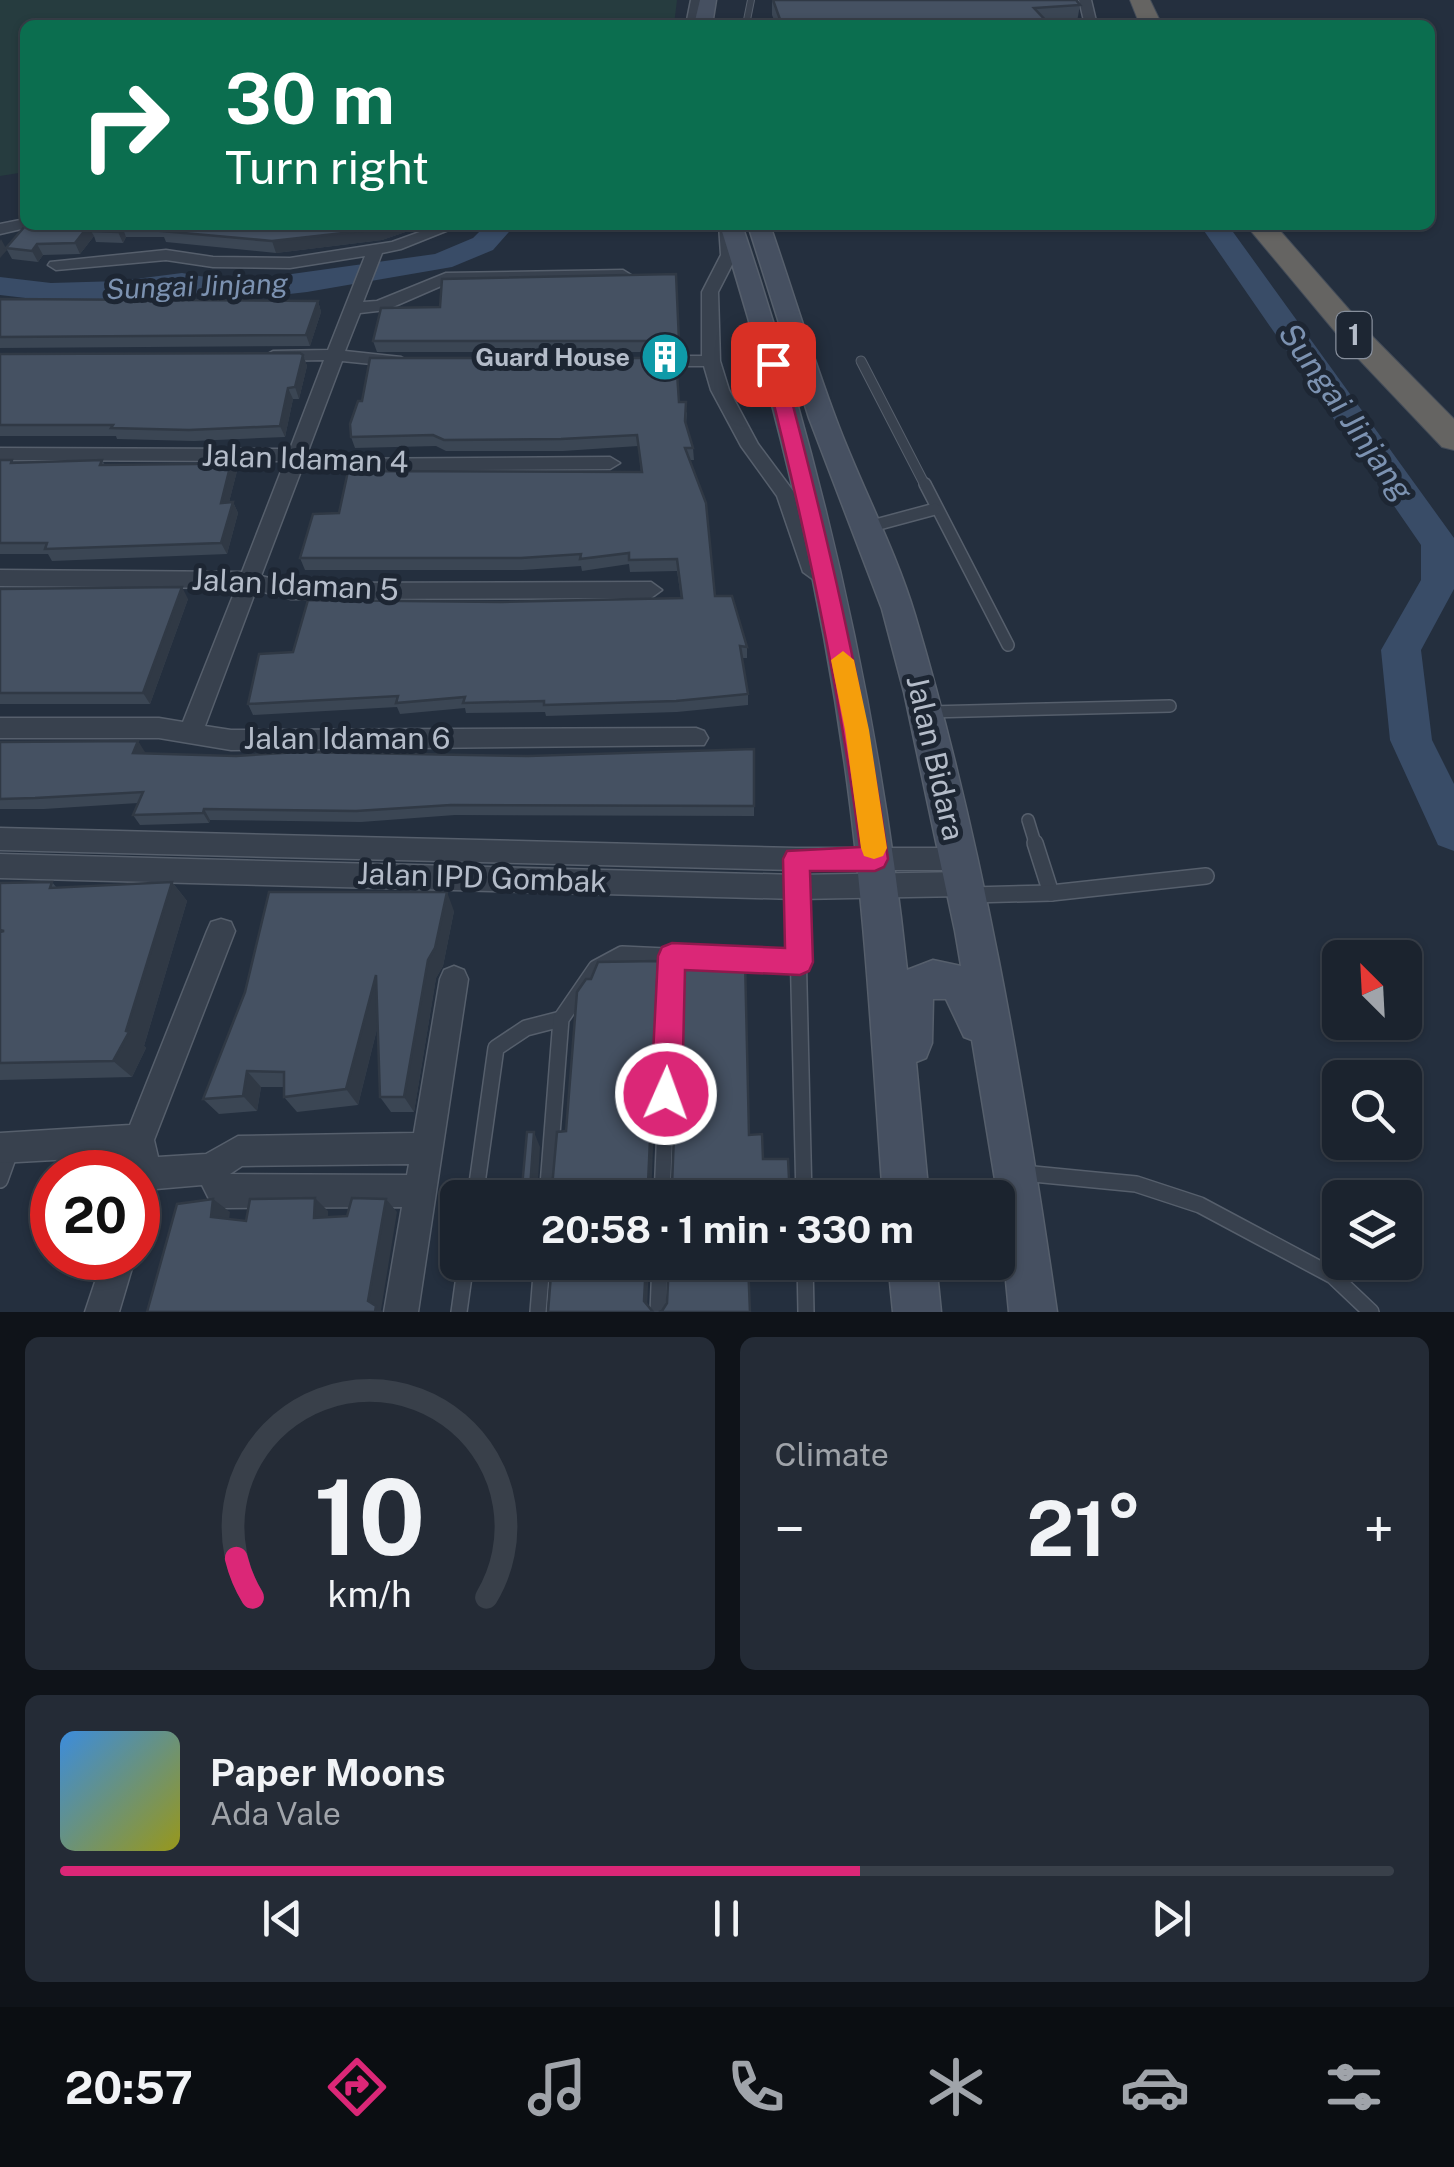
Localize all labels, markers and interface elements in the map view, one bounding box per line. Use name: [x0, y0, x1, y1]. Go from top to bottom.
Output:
text: 30 m: [225, 57, 395, 140]
icon: right: [60, 60, 190, 190]
text: Turn right: [225, 141, 429, 194]
water label: Sungai Jinjang: [105, 266, 289, 305]
road number: 1: [1336, 312, 1372, 358]
water label: Sungai Jinjang: [1272, 316, 1421, 508]
pin: [731, 322, 816, 407]
building icon: Guard House: [639, 331, 691, 383]
icon: arrive: [746, 337, 801, 392]
place label: Guard House: [475, 342, 630, 372]
street label: Jalan Idaman 4: [201, 436, 409, 480]
street label: Jalan Idaman 5: [191, 561, 400, 607]
street label: Jalan Bidara: [900, 672, 972, 844]
street label: Jalan Idaman 6: [244, 720, 450, 756]
street label: Jalan IPD Gombak: [356, 855, 608, 899]
north arrow: [1322, 940, 1422, 1040]
map controls: [1322, 940, 1422, 1280]
position arrow: [614, 1042, 718, 1146]
button: search: [1322, 1060, 1422, 1160]
speed limit sign: 20: [30, 1150, 160, 1280]
button: layers: [1322, 1180, 1422, 1280]
text: 20:58 · 1 min · 330 m: [541, 1207, 914, 1252]
text: Climate: [775, 1436, 889, 1473]
text: 10: [314, 1456, 426, 1578]
text: 21°: [1027, 1485, 1142, 1573]
text: −: [775, 1497, 805, 1561]
text: +: [1364, 1497, 1394, 1561]
text: km/h: [328, 1573, 412, 1615]
text: Paper Moons: [210, 1750, 445, 1795]
text: Ada Vale: [210, 1795, 341, 1832]
icon: previous: [255, 1891, 310, 1946]
icon: pause: [699, 1891, 754, 1946]
icon: next: [1144, 1891, 1199, 1946]
icon: directions: [322, 2052, 392, 2122]
icon: music: [522, 2052, 592, 2122]
icon: phone: [721, 2052, 791, 2122]
icon: climate: [921, 2052, 991, 2122]
icon: car: [1120, 2052, 1190, 2122]
icon: filters: [1319, 2052, 1389, 2122]
text: 20:57: [65, 2061, 193, 2114]

